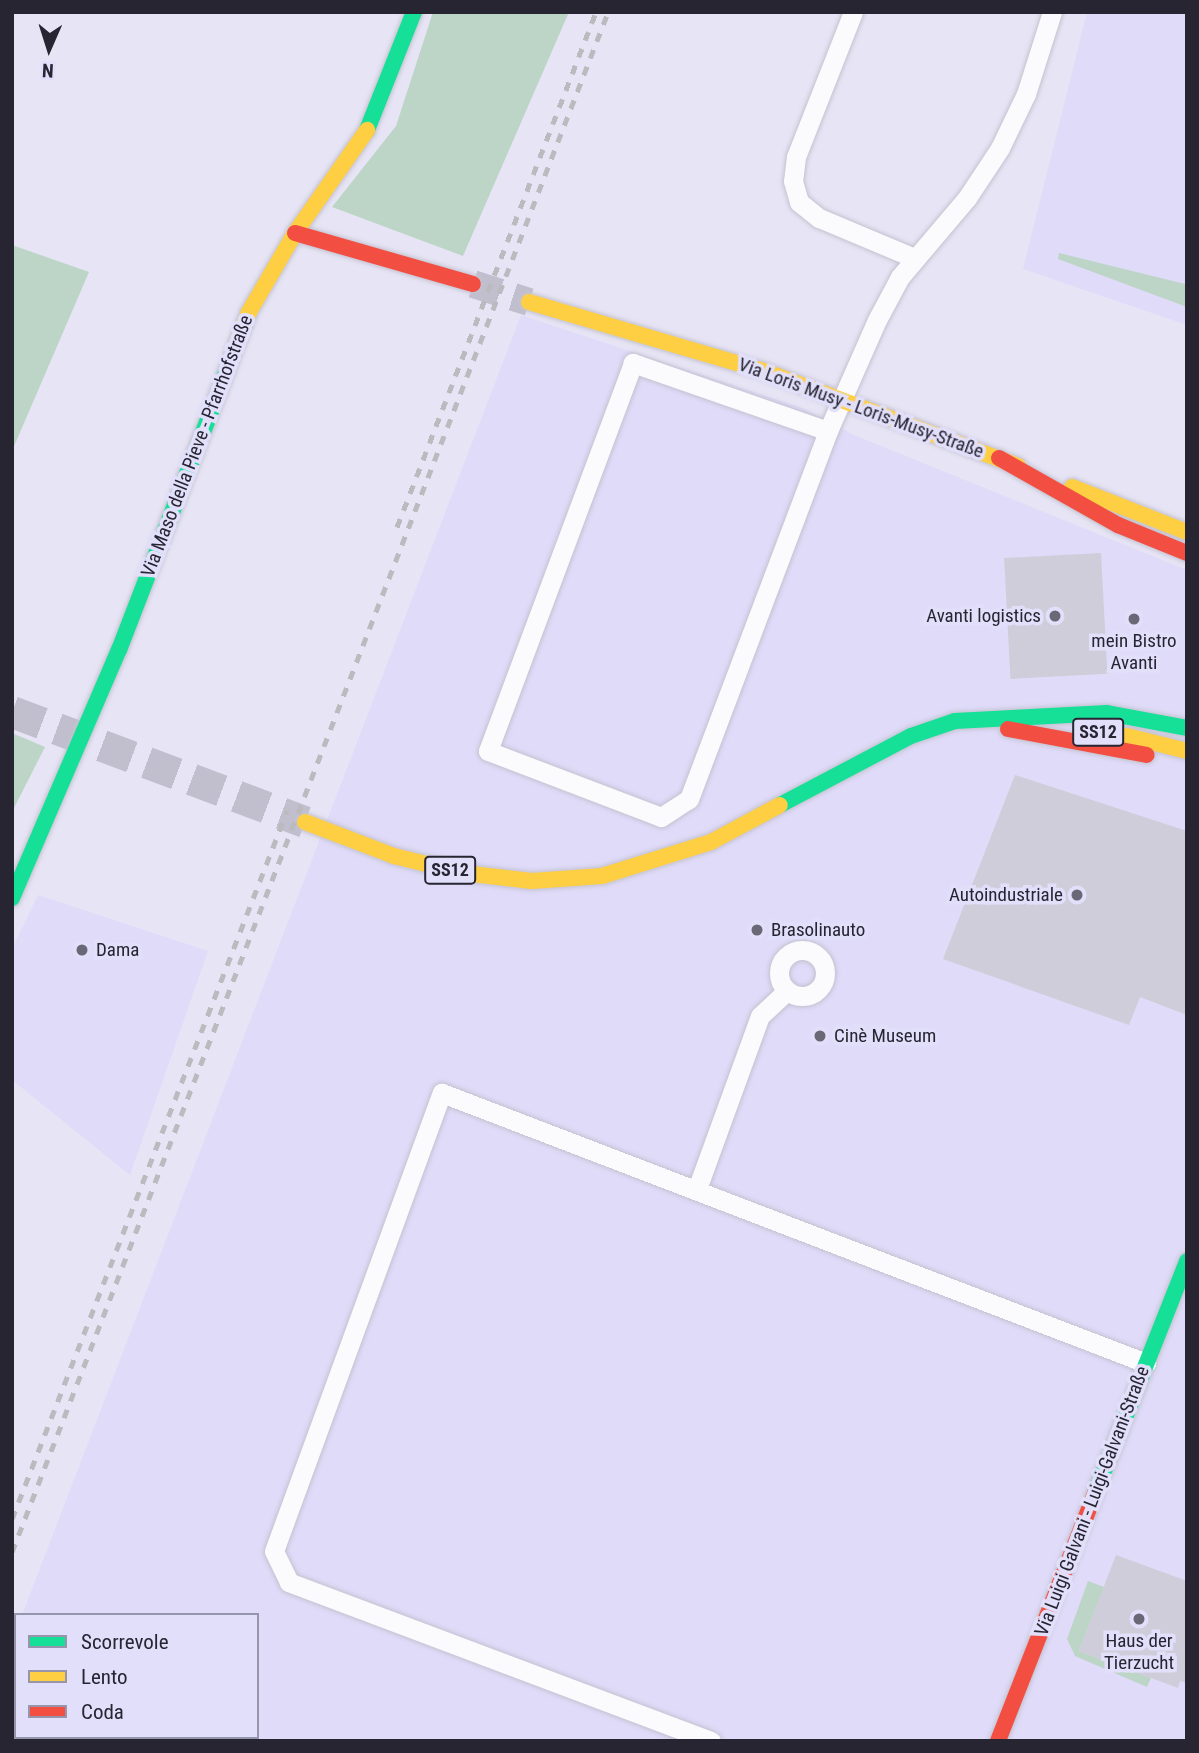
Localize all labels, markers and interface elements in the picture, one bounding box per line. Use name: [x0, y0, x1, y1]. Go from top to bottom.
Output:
north arrow: [14, 14, 84, 84]
text: N: [41, 59, 54, 82]
street label: Via Maso della Pieve - Pfarrhofstraße: [136, 312, 258, 580]
street label: Via Loris Musy - Loris-Musy-Straße: [735, 353, 987, 463]
place label: Avanti logistics: [926, 605, 1041, 627]
marker: Avanti logistics: [1047, 608, 1063, 624]
marker: mein Bistro Avanti: [1126, 611, 1142, 627]
place label: mein Bistro Avanti: [1091, 630, 1177, 674]
road number: SS12: [1072, 718, 1124, 746]
road number: SS12: [424, 856, 476, 884]
place label: Autoindustriale: [949, 884, 1063, 906]
marker: Autoindustriale: [1069, 887, 1085, 903]
place label: Brasolinauto: [771, 919, 865, 941]
marker: Brasolinauto: [749, 922, 765, 938]
place label: Dama: [96, 939, 139, 961]
marker: Dama: [74, 942, 90, 958]
place label: Cinè Museum: [834, 1025, 936, 1047]
marker: Cinè Museum: [812, 1028, 828, 1044]
street label: Via Luigi Galvani - Luigi-Galvani-Straße: [1030, 1363, 1154, 1639]
marker: Haus der Tierzucht: [1131, 1611, 1147, 1627]
legend: [14, 1613, 259, 1739]
text: Scorrevole: [81, 1630, 168, 1654]
place label: Haus der Tierzucht: [1104, 1630, 1174, 1674]
text: Lento: [81, 1665, 128, 1689]
text: Coda: [81, 1700, 124, 1724]

